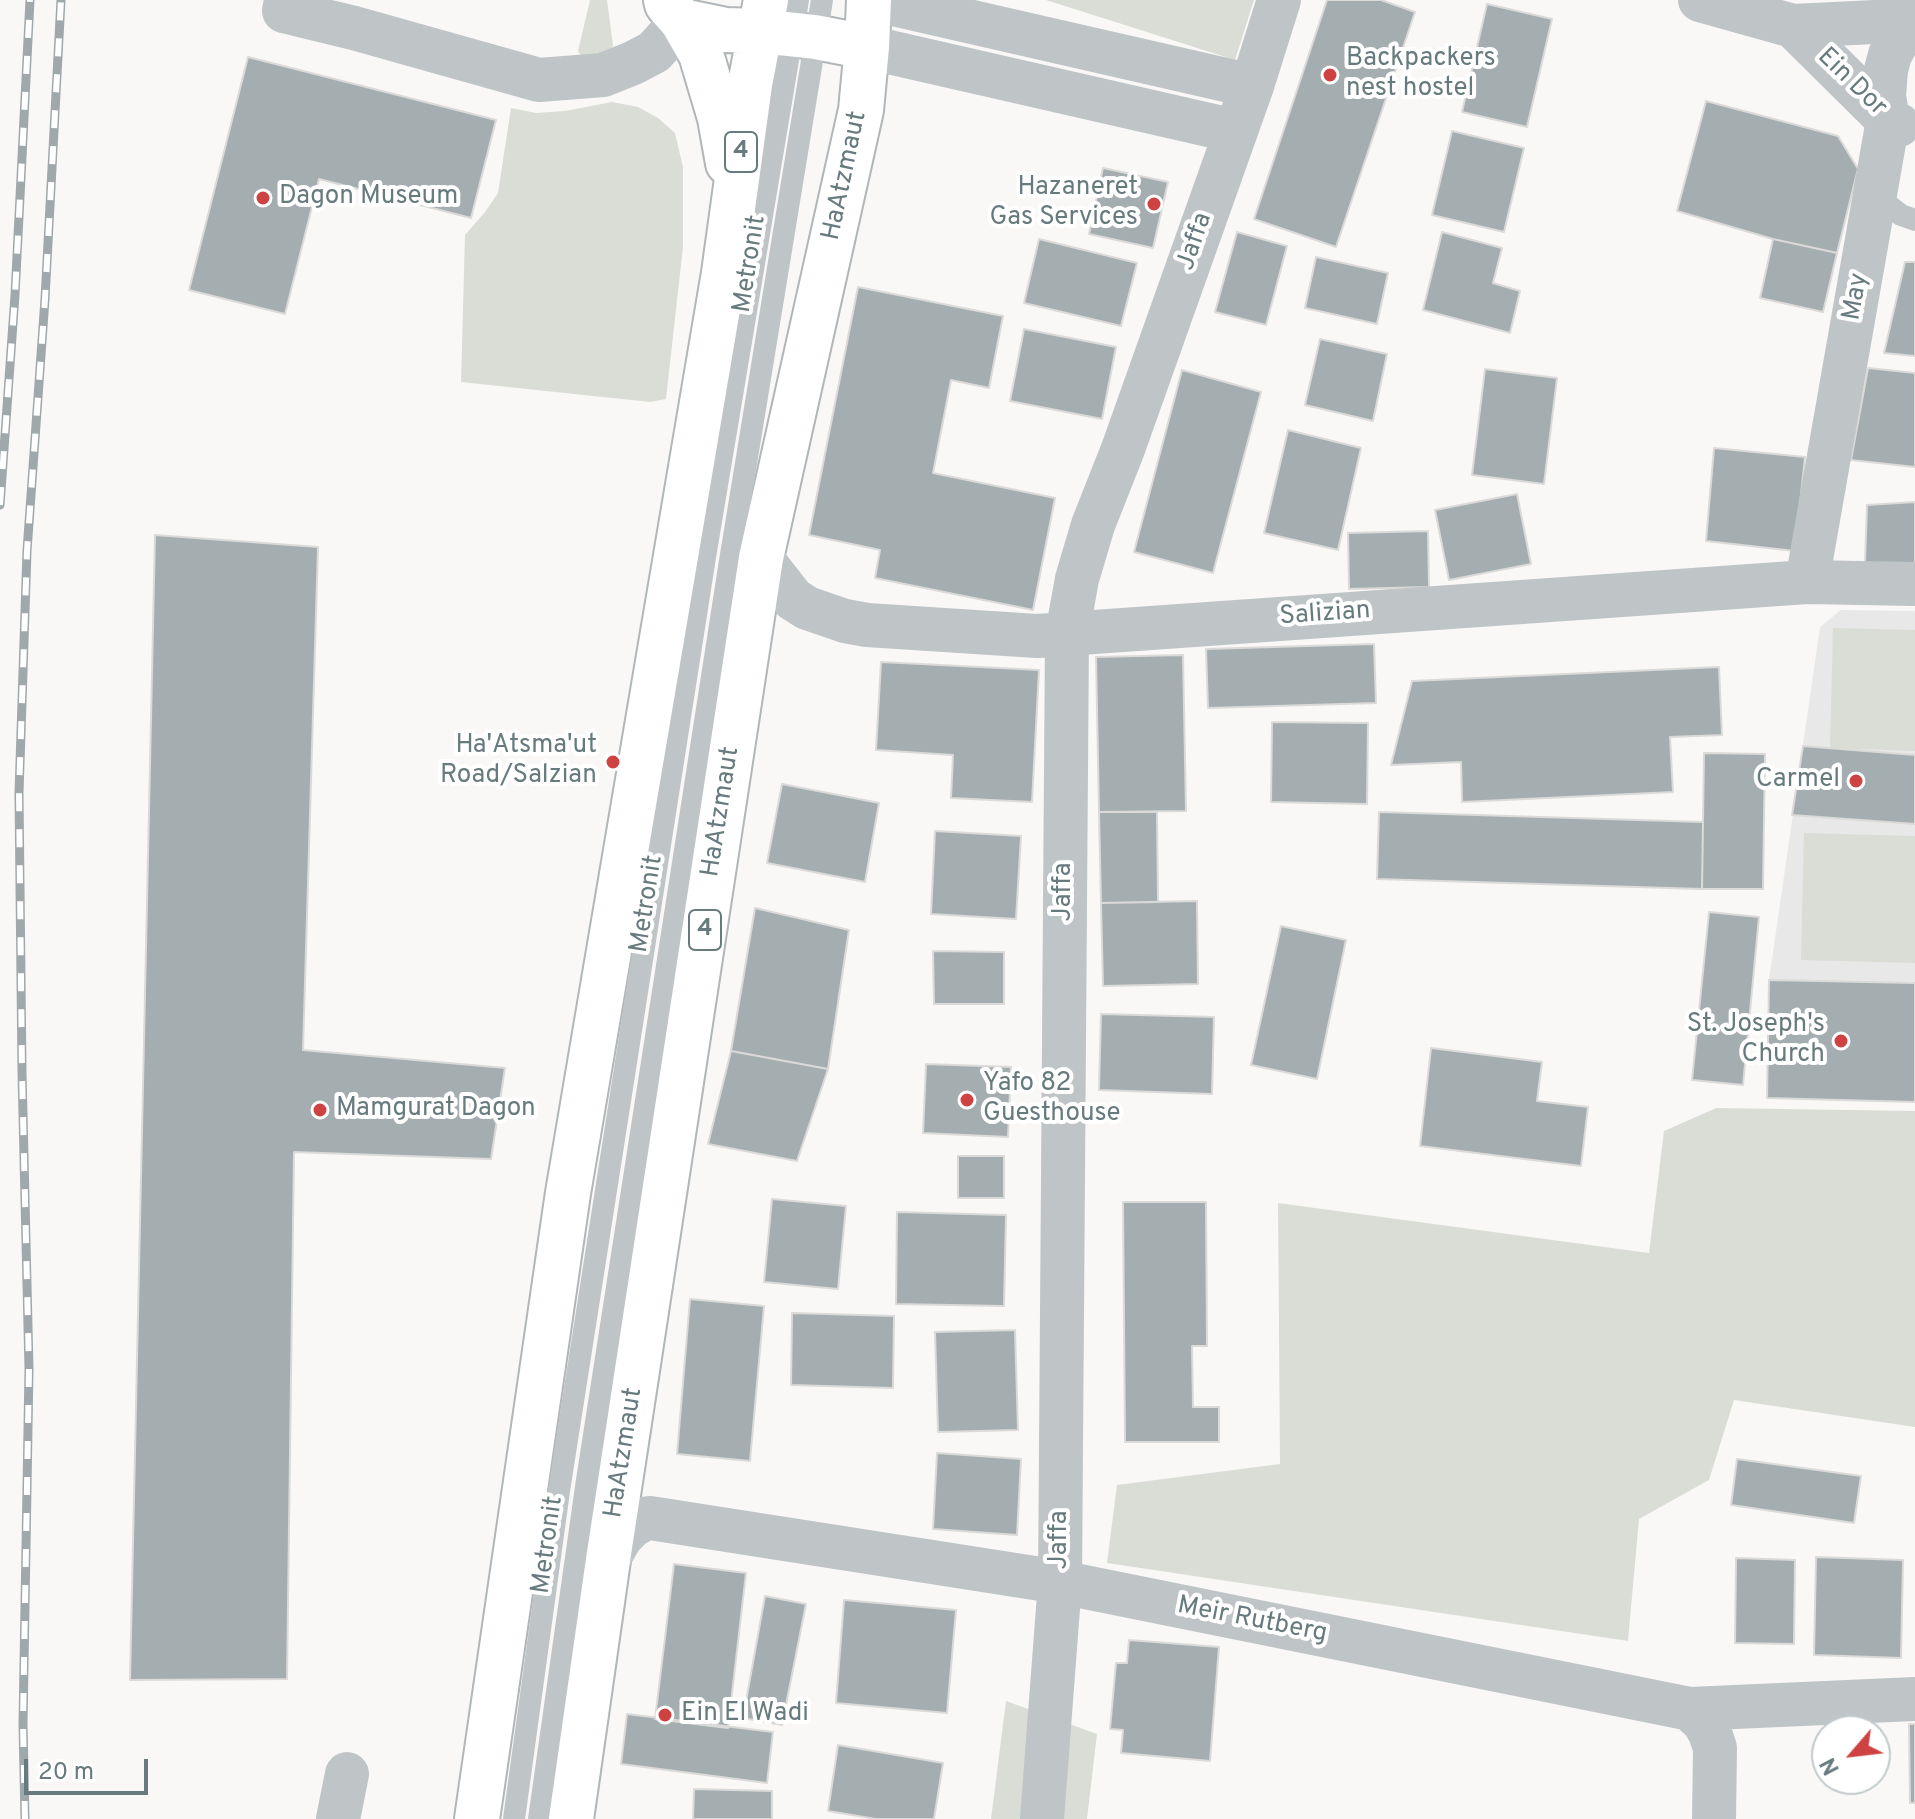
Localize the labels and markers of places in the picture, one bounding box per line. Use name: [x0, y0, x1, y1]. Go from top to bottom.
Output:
place label: Backpackers nest hostel: [1346, 44, 1496, 106]
marker: Backpackers nest hostel: [1321, 66, 1339, 84]
place label: Hazaneret Gas Services: [989, 173, 1138, 234]
place label: Dagon Museum: [279, 182, 458, 214]
marker: Dagon Museum: [254, 189, 272, 207]
marker: Hazaneret Gas Services: [1145, 195, 1163, 213]
place label: Ha'Atsma'ut Road/Salzian: [440, 731, 597, 792]
marker: Ha'Atsma'ut Road/Salzian: [604, 753, 622, 771]
place label: Carmel: [1756, 765, 1840, 797]
marker: Carmel: [1847, 772, 1865, 790]
place label: St. Joseph's Church: [1687, 1010, 1825, 1072]
marker: St. Joseph's Church: [1832, 1032, 1850, 1050]
place label: Yafo 82 Guesthouse: [983, 1069, 1120, 1130]
marker: Yafo 82 Guesthouse: [958, 1091, 976, 1109]
place label: Mamgurat Dagon: [336, 1094, 536, 1126]
marker: Mamgurat Dagon: [311, 1101, 329, 1119]
place label: Ein El Wadi: [681, 1699, 809, 1731]
marker: Ein El Wadi: [656, 1706, 674, 1724]

